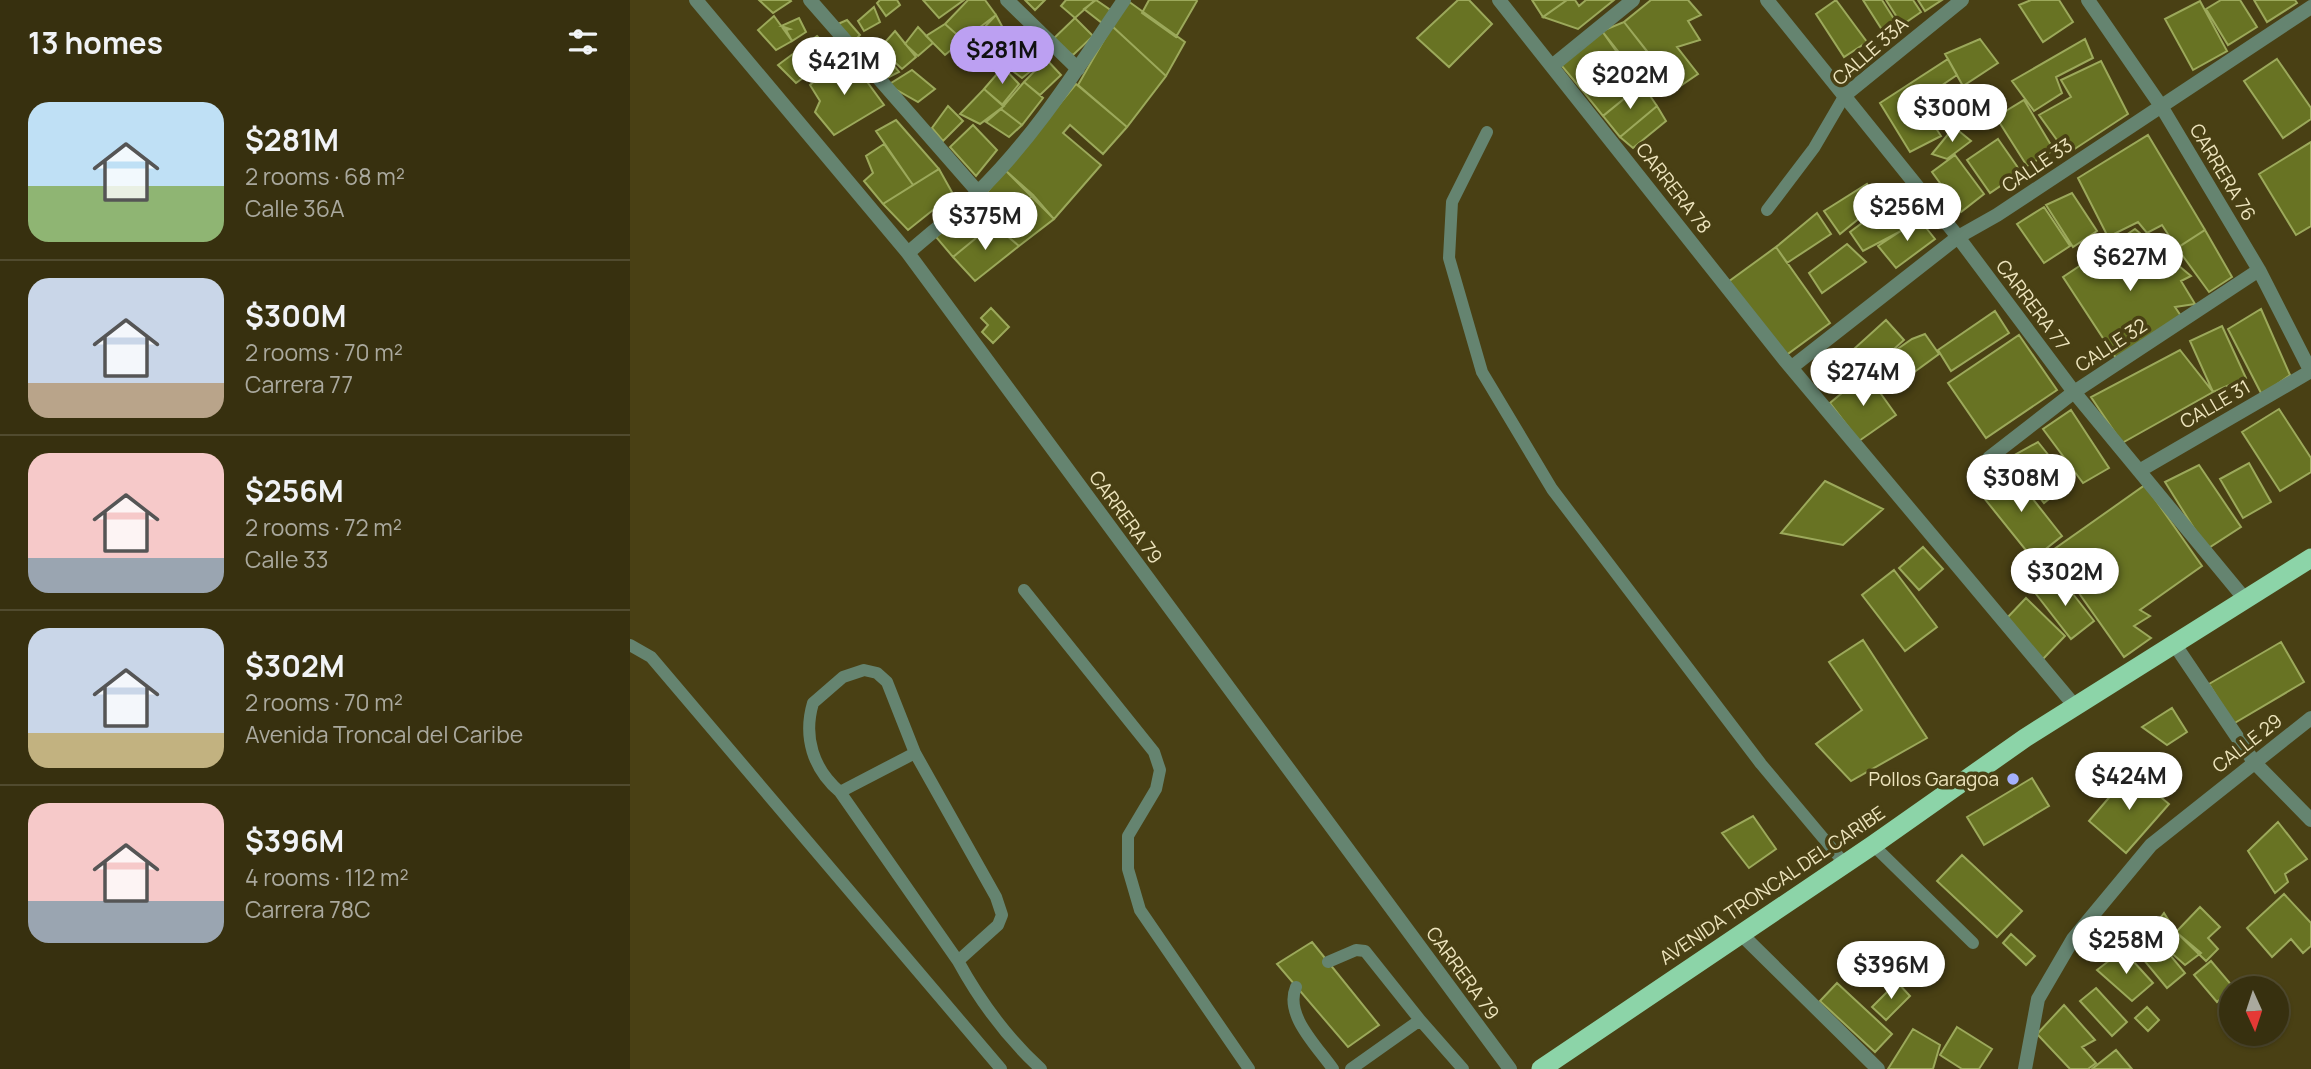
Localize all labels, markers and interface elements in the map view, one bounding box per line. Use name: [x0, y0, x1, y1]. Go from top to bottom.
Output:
street label: CALLE 33A: [1827, 11, 1913, 91]
text: 13 homes: [28, 22, 163, 63]
icon: filters: [564, 23, 602, 61]
pin: $281M: [953, 27, 1051, 86]
text: $281M: [966, 33, 1038, 65]
pin: $421M: [795, 38, 893, 97]
text: $421M: [808, 44, 880, 76]
pin: $202M: [1581, 52, 1679, 111]
text: $202M: [1592, 58, 1668, 90]
pin: $300M: [1903, 85, 2001, 144]
text: $300M: [1913, 91, 1991, 123]
text: $281M: [245, 119, 339, 160]
street label: CARRERA 76: [2184, 119, 2262, 225]
icon: home: [84, 130, 168, 214]
street label: CALLE 33: [1996, 132, 2078, 198]
street label: CARRERA 78: [1630, 137, 1718, 239]
text: 2 rooms · 68 m²: [245, 160, 405, 192]
pin: $256M: [1858, 184, 1956, 243]
text: $256M: [1869, 190, 1945, 222]
text: Calle 36A: [245, 192, 345, 224]
pin: $375M: [936, 192, 1034, 252]
text: $375M: [948, 199, 1022, 231]
pin: $627M: [2081, 233, 2179, 293]
text: $627M: [2093, 240, 2167, 272]
street label: CARRERA 77: [1990, 254, 2076, 356]
text: $300M: [245, 295, 346, 336]
icon: home: [84, 306, 168, 390]
street label: CALLE 32: [2070, 312, 2152, 378]
text: 2 rooms · 70 m²: [245, 336, 403, 368]
pin: $274M: [1814, 348, 1912, 408]
text: $274M: [1826, 355, 1900, 387]
text: Carrera 77: [245, 368, 353, 400]
street label: CALLE 31: [2175, 373, 2255, 435]
pin: $308M: [1972, 454, 2070, 514]
text: $308M: [1983, 461, 2059, 493]
street label: CARRERA 79: [1083, 465, 1169, 569]
text: $256M: [245, 470, 344, 511]
icon: home: [84, 481, 168, 565]
text: 2 rooms · 72 m²: [245, 511, 402, 543]
text: Calle 33: [245, 543, 328, 575]
pin: $302M: [2016, 548, 2114, 608]
text: $302M: [2027, 555, 2103, 587]
text: $302M: [245, 645, 345, 686]
icon: home: [84, 656, 168, 740]
text: 2 rooms · 70 m²: [245, 686, 403, 718]
street label: CALLE 29: [2207, 708, 2287, 778]
text: Avenida Troncal del Caribe: [245, 718, 523, 750]
pin: $424M: [2080, 752, 2178, 812]
text: $424M: [2091, 759, 2167, 791]
place label: Pollos Garagoa: [1869, 766, 1999, 792]
marker: Pollos Garagoa: [2005, 771, 2021, 787]
street label: AVENIDA TRONCAL DEL CARIBE: [1654, 800, 1890, 970]
text: $396M: [245, 820, 344, 861]
icon: home: [84, 831, 168, 915]
text: 4 rooms · 112 m²: [245, 861, 409, 893]
text: Carrera 78C: [245, 893, 371, 925]
pin: $258M: [2077, 916, 2175, 976]
street label: CARRERA 79: [1420, 921, 1506, 1025]
text: $258M: [2088, 923, 2164, 955]
pin: $396M: [1842, 942, 1940, 1001]
text: $396M: [1853, 948, 1929, 980]
north arrow: [2219, 976, 2289, 1046]
map controls: [2219, 976, 2289, 1046]

